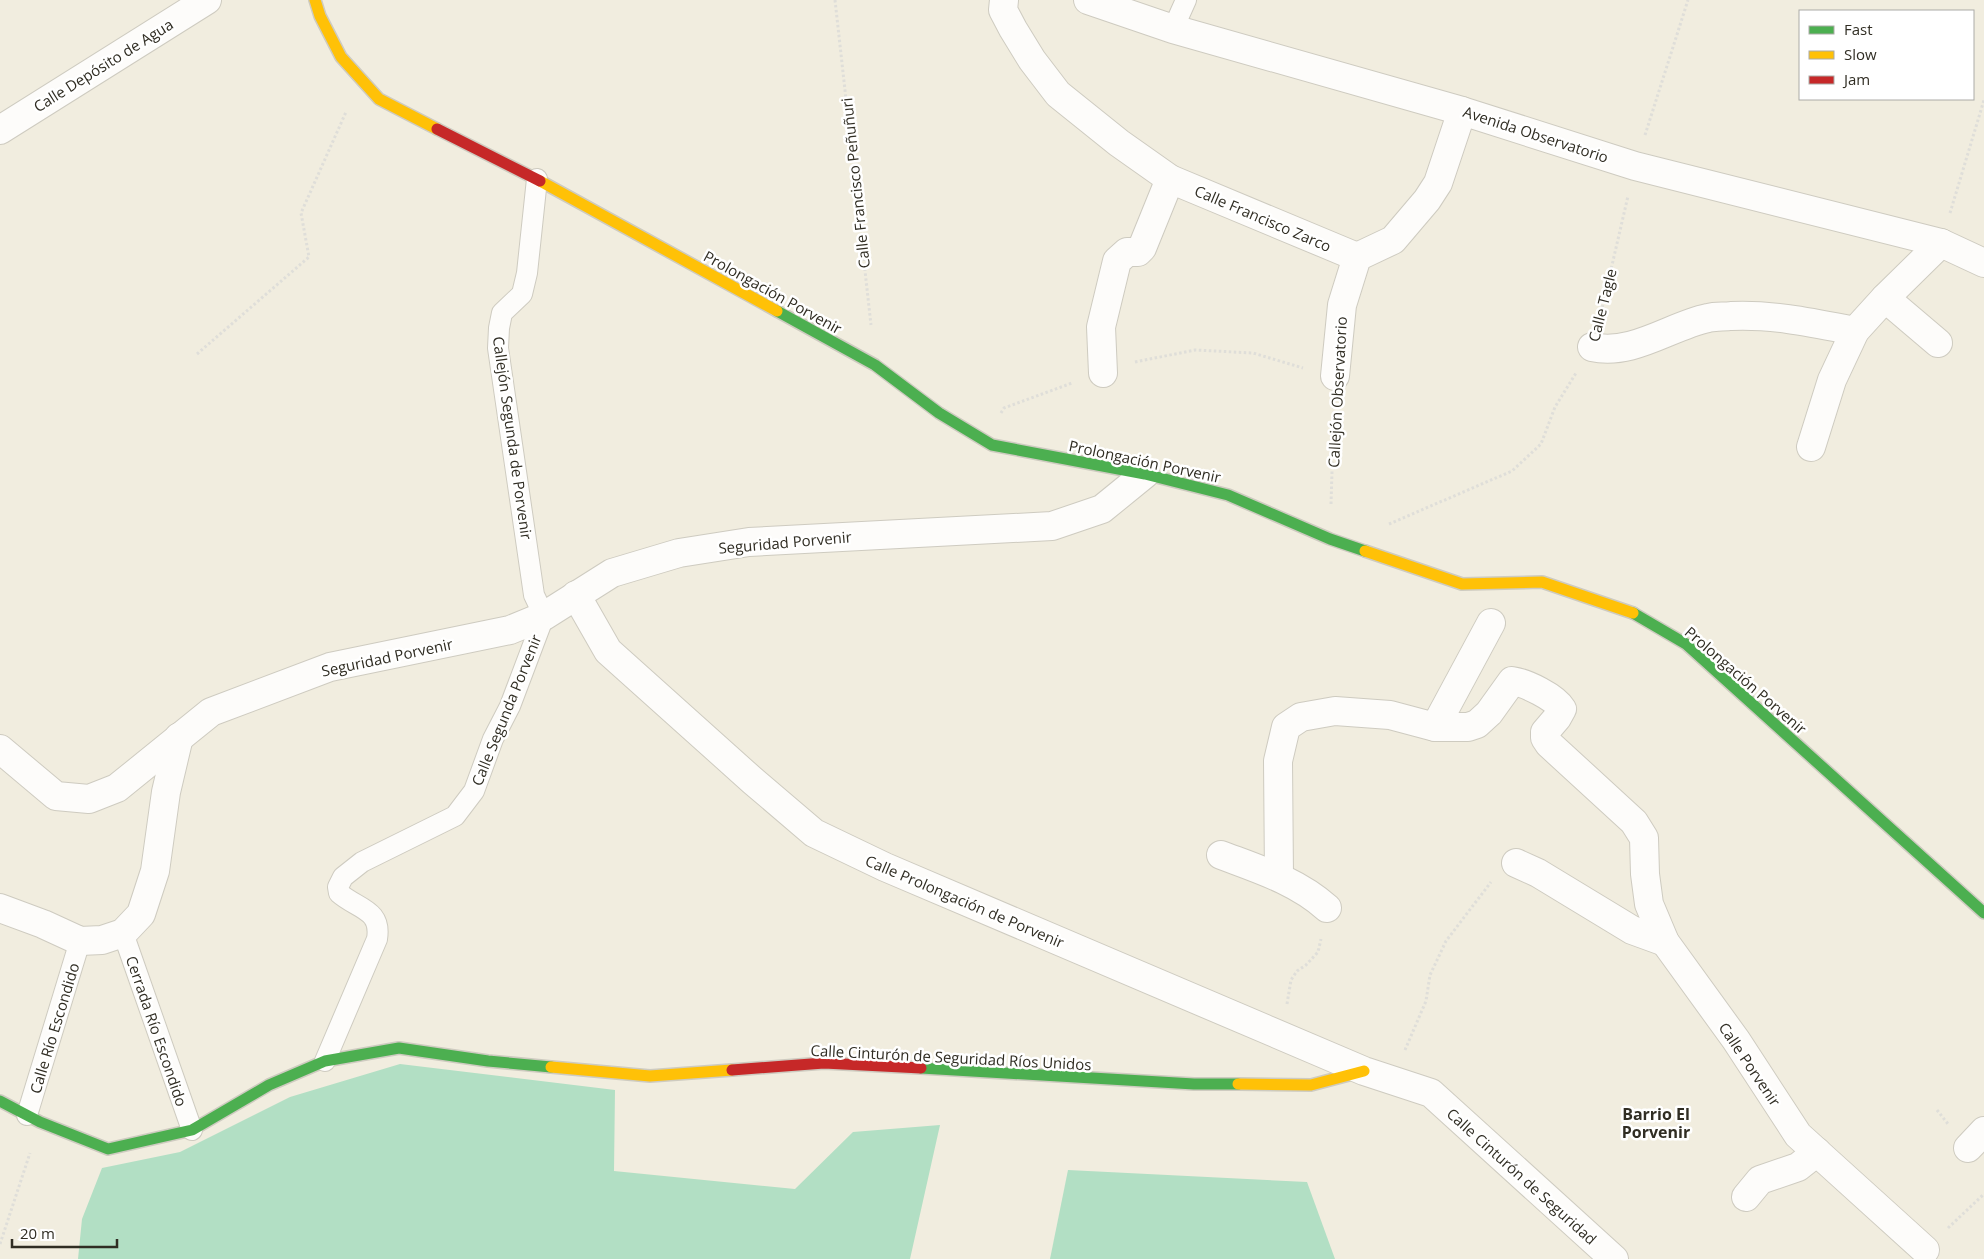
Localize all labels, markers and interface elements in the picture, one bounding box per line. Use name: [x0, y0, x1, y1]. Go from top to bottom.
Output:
legend: [1799, 10, 1974, 100]
street label: Calle Depósito de Agua: [29, 14, 177, 116]
text: Fast: [1844, 19, 1873, 39]
text: Slow: [1844, 44, 1877, 64]
text: Jam: [1842, 69, 1870, 89]
street label: Calle Francisco Peñuñuri: [836, 97, 874, 269]
street label: Avenida Observatorio: [1461, 101, 1611, 167]
street label: Calle Francisco Zarco: [1192, 180, 1334, 256]
street label: Prolongación Porvenir: [700, 246, 846, 338]
street label: Calle Tagle: [1583, 266, 1621, 344]
street label: Callejón Observatorio: [1323, 316, 1351, 468]
street label: Callejón Segunda de Porvenir: [489, 335, 537, 541]
street label: Prolongación Porvenir: [1067, 435, 1223, 487]
street label: Seguridad Porvenir: [718, 526, 852, 558]
street label: Prolongación Porvenir: [1681, 622, 1811, 738]
street label: Calle Segunda Porvenir: [466, 631, 546, 789]
street label: Seguridad Porvenir: [320, 633, 454, 681]
street label: Calle Prolongación de Porvenir: [863, 850, 1067, 952]
street label: Cerrada Río Escondido: [122, 953, 192, 1109]
street label: Calle Río Escondido: [25, 960, 83, 1096]
street label: Calle Porvenir: [1715, 1018, 1785, 1110]
street label: Calle Cinturón de Seguridad Ríos Unidos: [810, 1040, 1092, 1074]
street label: Calle Cinturón de Seguridad: [1443, 1103, 1601, 1249]
district label: Barrio El Porvenir: [1622, 1103, 1690, 1143]
scale bar: [12, 1216, 118, 1248]
text: 20 m: [20, 1223, 55, 1243]

